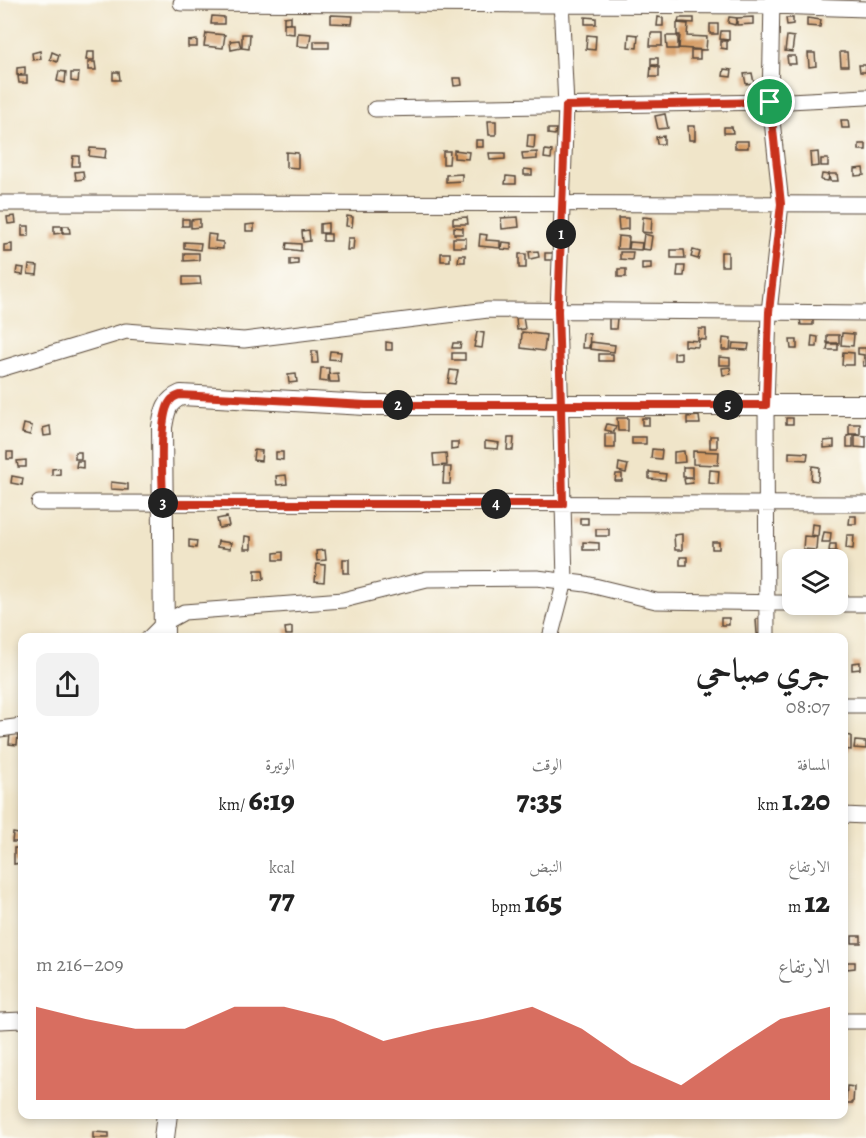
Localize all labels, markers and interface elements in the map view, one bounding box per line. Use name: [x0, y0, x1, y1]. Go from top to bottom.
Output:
pin: [744, 76, 795, 127]
icon: arrive: [753, 85, 786, 118]
pin: 1: [546, 219, 576, 249]
text: 1: [558, 223, 564, 245]
pin: 2: [383, 390, 413, 420]
pin: 5: [713, 390, 743, 420]
text: 2: [394, 394, 402, 416]
text: 5: [725, 394, 731, 416]
pin: 3: [148, 488, 178, 518]
pin: 4: [481, 489, 511, 519]
text: 3: [160, 492, 166, 514]
text: 4: [492, 493, 500, 515]
map controls: [782, 549, 848, 615]
button: layers: [782, 549, 848, 615]
text: جري صباحي: [696, 648, 830, 693]
button: share: [36, 653, 99, 716]
text: 08:07: [786, 693, 830, 720]
text: الوتيرة: [265, 754, 295, 776]
text: الوقت: [532, 754, 562, 776]
text: المسافة: [797, 754, 830, 776]
text: 6:19: [248, 780, 295, 820]
text: 7:35: [516, 780, 562, 820]
text: 1.20: [782, 780, 830, 820]
text: /km: [219, 794, 248, 816]
text: km: [758, 794, 782, 816]
text: النبض: [529, 856, 562, 878]
text: الارتفاع: [788, 856, 830, 878]
text: kcal: [269, 857, 295, 879]
text: 77: [269, 879, 295, 919]
text: 165: [525, 882, 562, 922]
text: 12: [804, 882, 830, 922]
text: bpm: [491, 896, 525, 918]
text: m: [788, 896, 804, 918]
text: 209–216 m: [36, 951, 124, 978]
text: الارتفاع: [778, 953, 830, 980]

